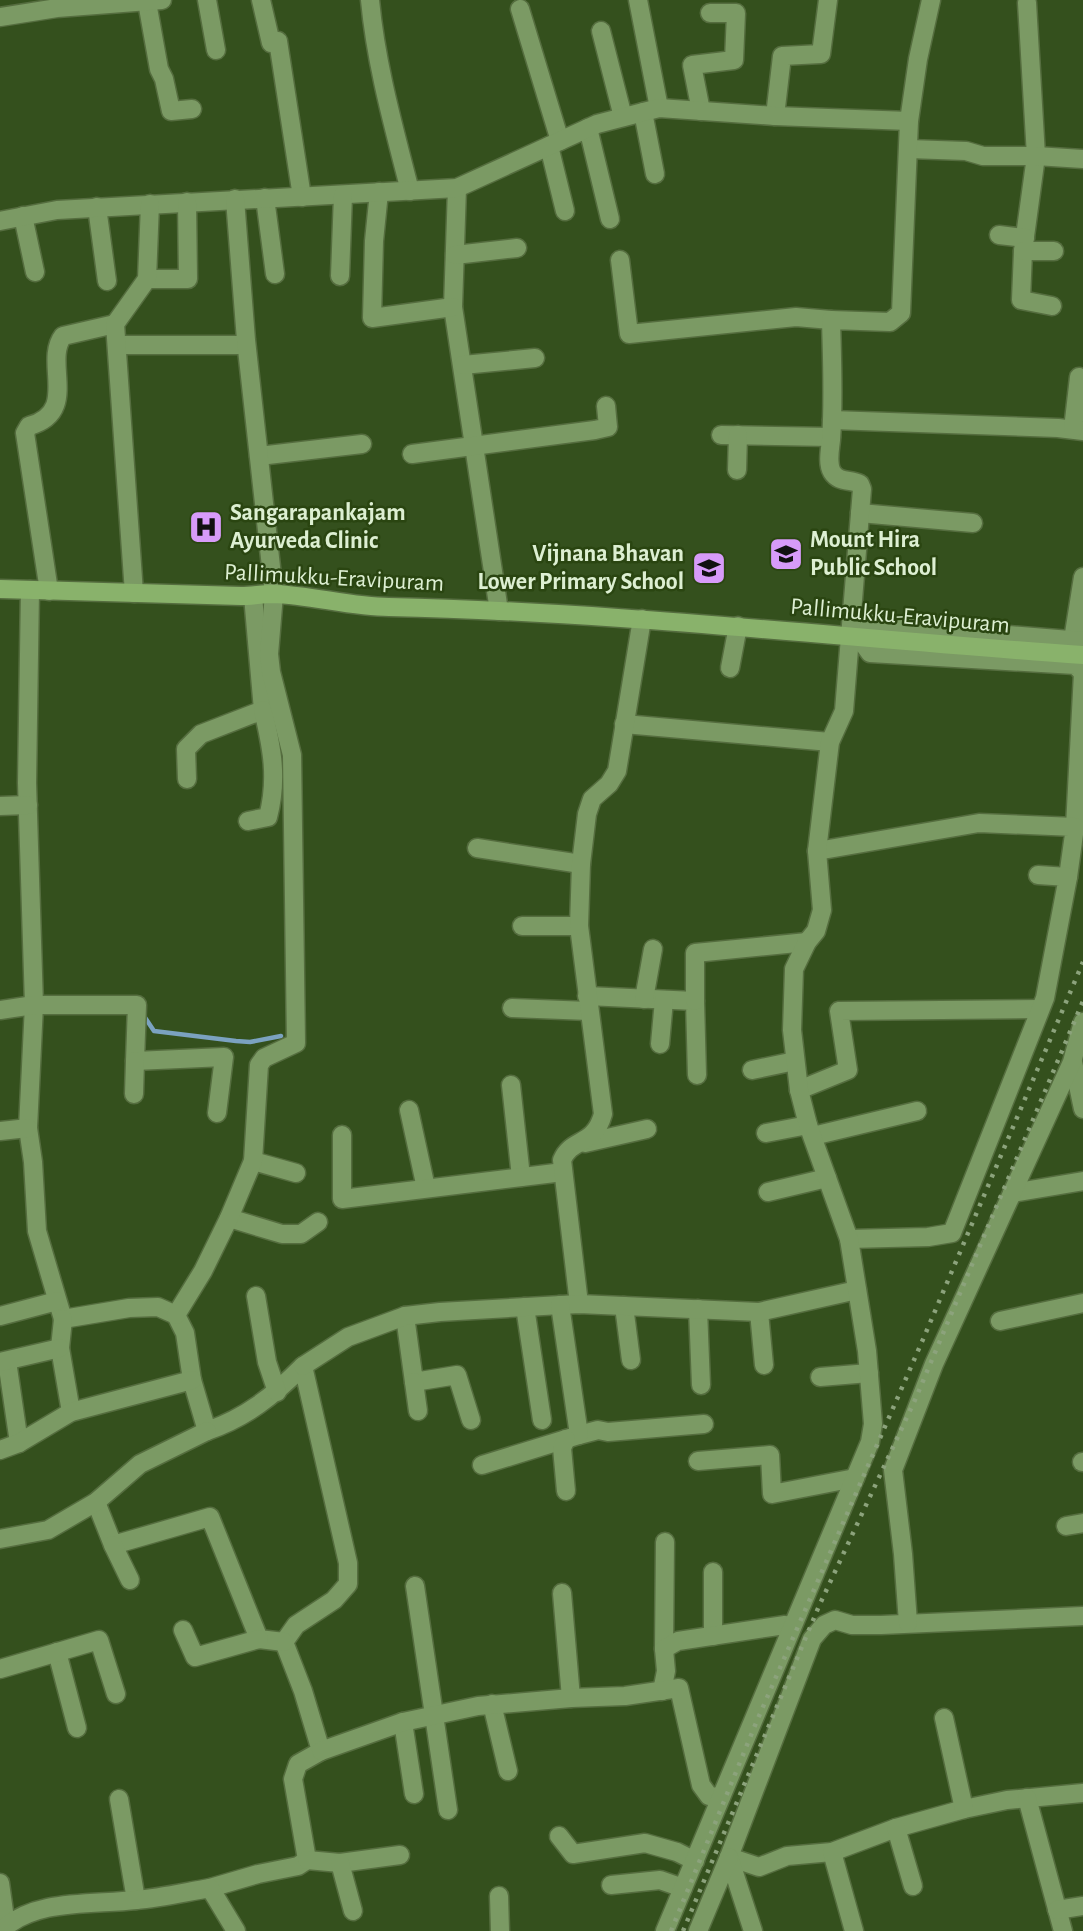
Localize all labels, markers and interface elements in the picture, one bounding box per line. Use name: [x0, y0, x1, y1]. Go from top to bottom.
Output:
place label: Sangarapankajam Ayurveda Clinic: [230, 501, 406, 553]
hospital icon: Sangarapankajam Ayurveda Clinic: [187, 508, 225, 546]
place label: Mount Hira Public School: [810, 528, 937, 580]
school or university icon: Mount Hira Public School: [767, 535, 805, 573]
place label: Vijnana Bhavan Lower Primary School: [478, 542, 684, 594]
school or university icon: Vijnana Bhavan Lower Primary School: [690, 549, 728, 587]
street label: Pallimukku-Eravipuram: [223, 560, 445, 596]
street label: Pallimukku-Eravipuram: [789, 594, 1011, 638]

